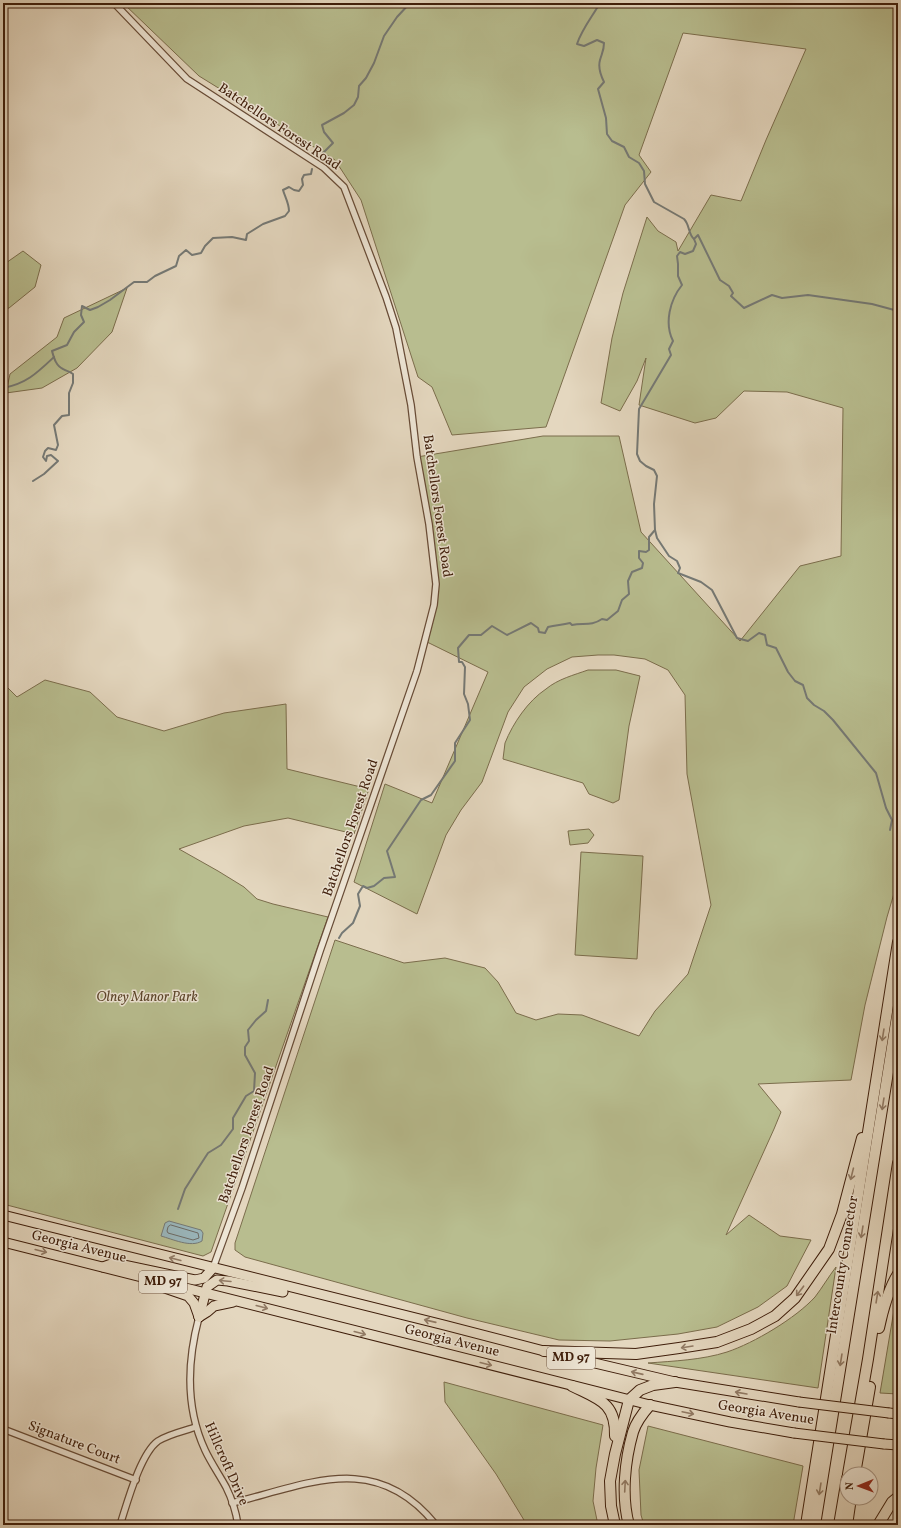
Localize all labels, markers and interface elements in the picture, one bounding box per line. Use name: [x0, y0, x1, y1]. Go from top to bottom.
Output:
street label: Batchellors Forest Road: [214, 79, 344, 175]
street label: Batchellors Forest Road: [418, 433, 456, 579]
street label: Batchellors Forest Road: [319, 757, 383, 899]
park label: Olney Manor Park: [96, 988, 198, 1007]
one-way arrow: [879, 1028, 887, 1041]
street label: Batchellors Forest Road: [215, 1064, 279, 1206]
one-way arrow: [879, 1097, 887, 1110]
one-way arrow: [848, 1167, 856, 1180]
street label: Intercounty Connector: [823, 1194, 863, 1335]
one-way arrow: [858, 1225, 866, 1238]
street label: Georgia Avenue: [30, 1226, 129, 1268]
one-way arrow: [34, 1248, 47, 1256]
one-way arrow: [169, 1254, 182, 1262]
road number: MD 97: [139, 1271, 187, 1293]
one-way arrow: [219, 1277, 232, 1284]
one-way arrow: [796, 1285, 804, 1296]
one-way arrow: [873, 1291, 881, 1304]
one-way arrow: [255, 1304, 268, 1311]
one-way arrow: [424, 1317, 437, 1325]
street label: Georgia Avenue: [403, 1320, 502, 1362]
one-way arrow: [353, 1329, 366, 1337]
one-way arrow: [681, 1343, 694, 1351]
road number: MD 97: [547, 1347, 595, 1369]
one-way arrow: [837, 1353, 845, 1366]
one-way arrow: [479, 1361, 492, 1369]
one-way arrow: [631, 1368, 644, 1376]
one-way arrow: [735, 1388, 748, 1396]
street label: Georgia Avenue: [717, 1396, 816, 1430]
one-way arrow: [681, 1410, 694, 1418]
street label: Signature Court: [25, 1417, 123, 1469]
street label: Hillcroft Drive: [199, 1419, 253, 1509]
north arrow: [839, 1466, 879, 1506]
one-way arrow: [622, 1480, 629, 1493]
one-way arrow: [816, 1482, 824, 1495]
text: N: [843, 1482, 858, 1490]

